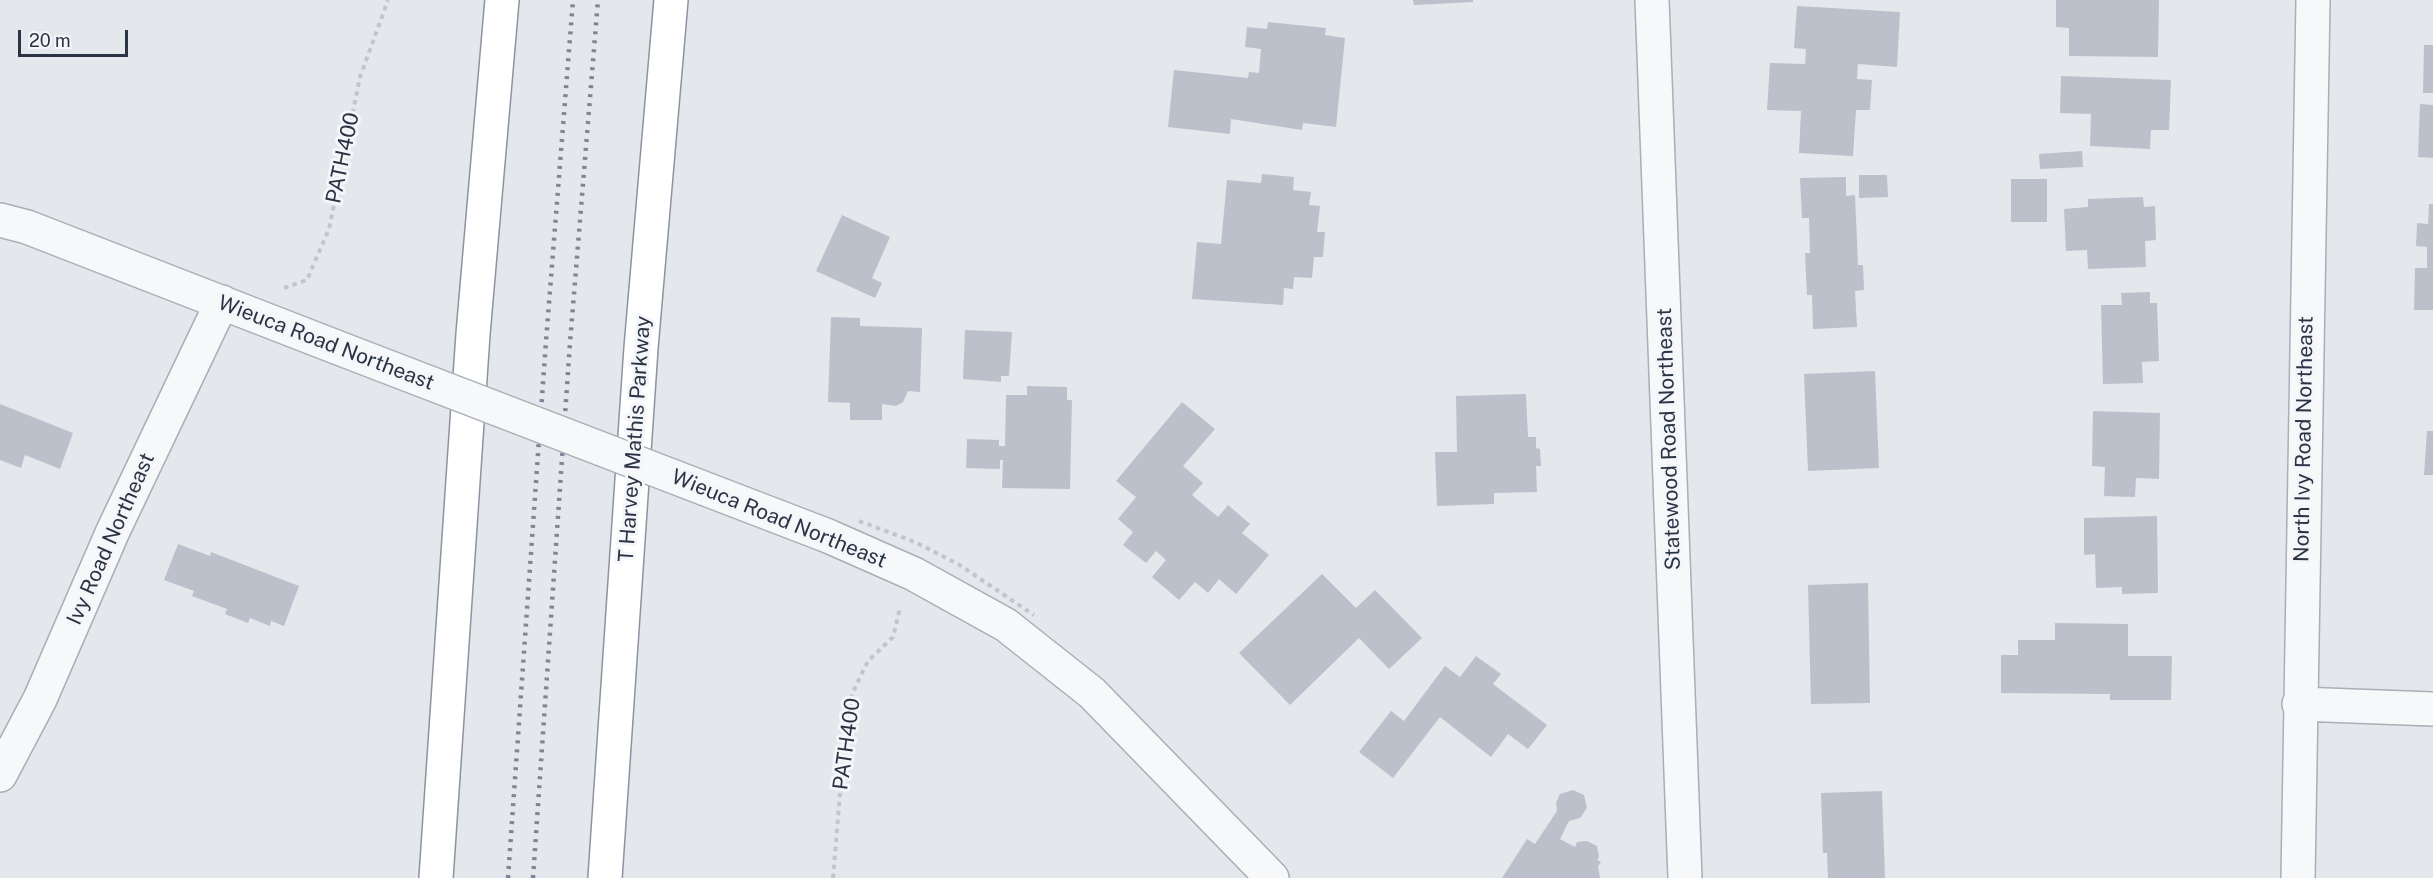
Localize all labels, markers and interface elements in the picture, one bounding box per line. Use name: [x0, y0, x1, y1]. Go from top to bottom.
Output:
scale bar: [21, 18, 130, 56]
text: 20 m: [29, 30, 71, 51]
street label: PATH400: [321, 110, 365, 206]
street label: Wieuca Road Northeast: [214, 290, 438, 396]
street label: Statewood Road Northeast: [1652, 307, 1686, 571]
street label: T Harvey Mathis Parkway: [614, 315, 656, 563]
street label: North Ivy Road Northeast: [2289, 316, 2319, 562]
street label: Ivy Road Northeast: [62, 449, 160, 629]
street label: Wieuca Road Northeast: [668, 464, 890, 574]
street label: PATH400: [828, 696, 866, 792]

